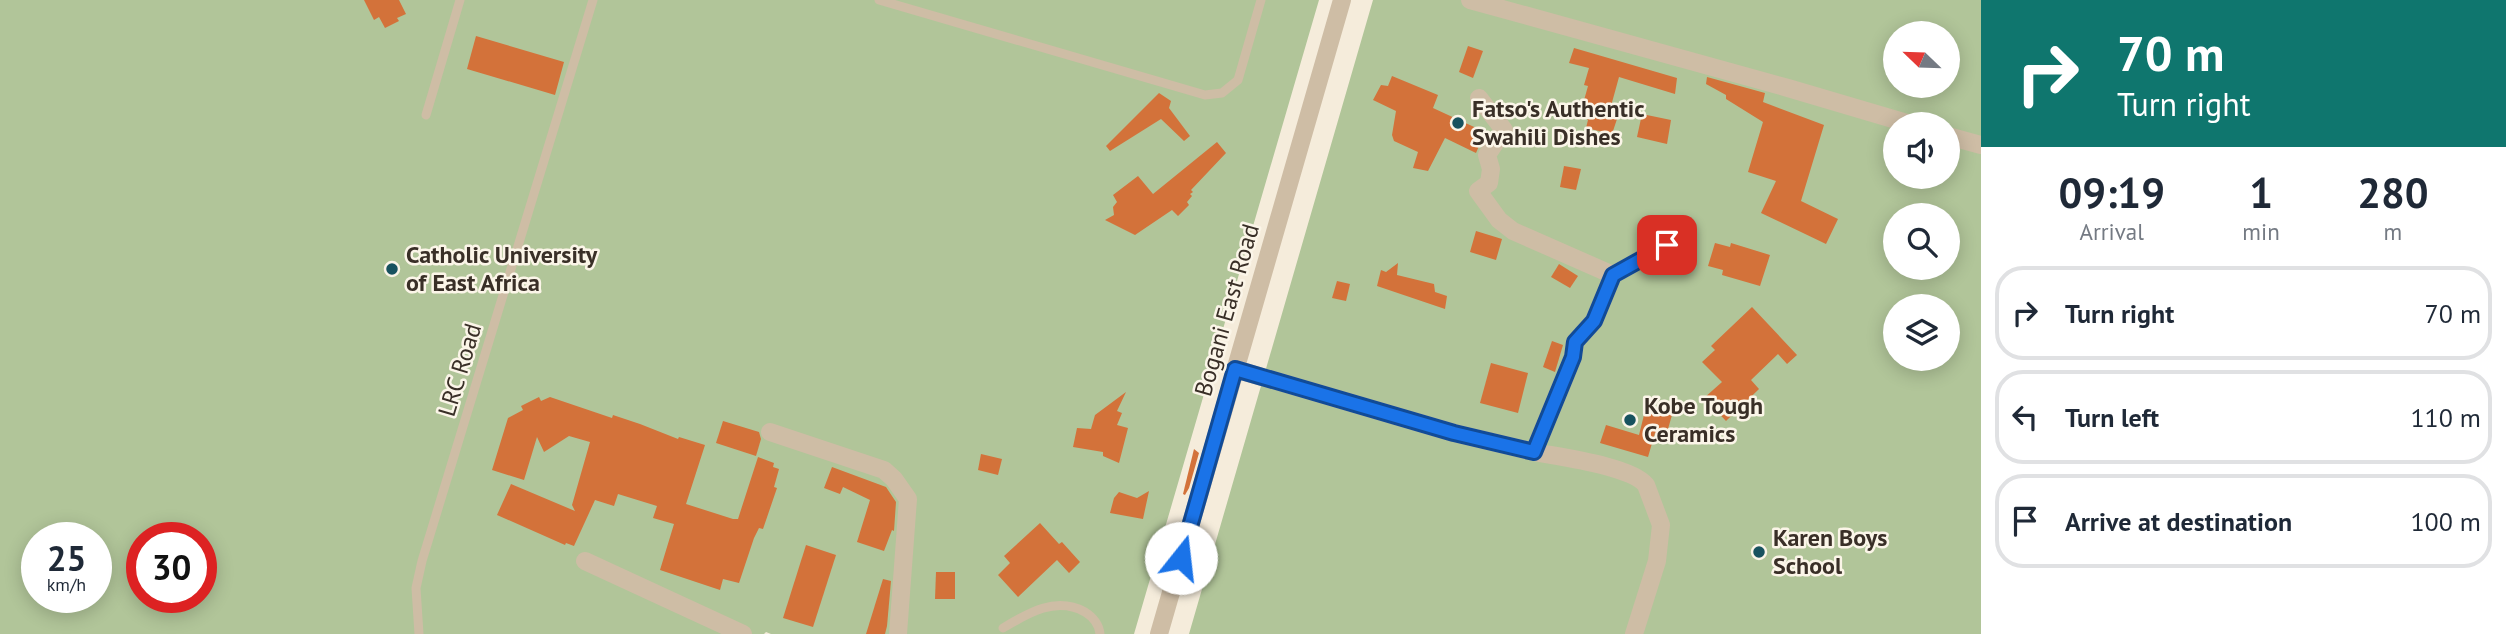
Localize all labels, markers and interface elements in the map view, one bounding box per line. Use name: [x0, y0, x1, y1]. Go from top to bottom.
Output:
north arrow: [1883, 21, 1960, 98]
map controls: [1883, 21, 1960, 371]
text: 70 m: [2117, 21, 2224, 85]
icon: right: [2002, 28, 2093, 119]
text: Turn right: [2117, 83, 2251, 125]
place label: Fatso's Authentic Swahili Dishes: [1472, 93, 1645, 152]
button: sound: [1883, 112, 1960, 189]
marker: Fatso's Authentic Swahili Dishes: [1450, 115, 1466, 131]
text: 09:19: [2058, 165, 2165, 220]
text: 1: [2249, 165, 2273, 220]
text: 280: [2357, 165, 2429, 220]
button: search: [1883, 203, 1960, 280]
pin: [1637, 215, 1697, 275]
text: Arrival: [2079, 217, 2144, 246]
text: min: [2242, 217, 2280, 246]
text: m: [2384, 217, 2402, 246]
street label: Bogani East Road: [1187, 220, 1266, 400]
icon: arrive: [1648, 226, 1686, 264]
place label: Catholic University of East Africa: [406, 239, 598, 298]
marker: Catholic University of East Africa: [384, 261, 400, 277]
button: layers: [1883, 294, 1960, 371]
icon: right: [2006, 294, 2044, 332]
text: Turn right: [2065, 297, 2174, 330]
text: 70 m: [2425, 297, 2481, 330]
street label: LRC Road: [431, 320, 488, 420]
place label: Kobe Tough Ceramics: [1644, 390, 1763, 449]
icon: left: [2006, 398, 2044, 436]
text: Turn left: [2065, 401, 2159, 434]
text: 110 m: [2410, 401, 2481, 434]
marker: Kobe Tough Ceramics: [1622, 412, 1638, 428]
icon: arrive: [2006, 502, 2044, 540]
text: Arrive at destination: [2065, 505, 2292, 538]
text: 100 m: [2410, 505, 2481, 538]
position arrow: [1144, 521, 1218, 595]
speed limit sign: 30: [126, 522, 217, 613]
place label: Karen Boys School: [1773, 522, 1887, 581]
text: 25: [47, 535, 86, 581]
marker: Karen Boys School: [1751, 544, 1767, 560]
text: km/h: [47, 573, 86, 596]

